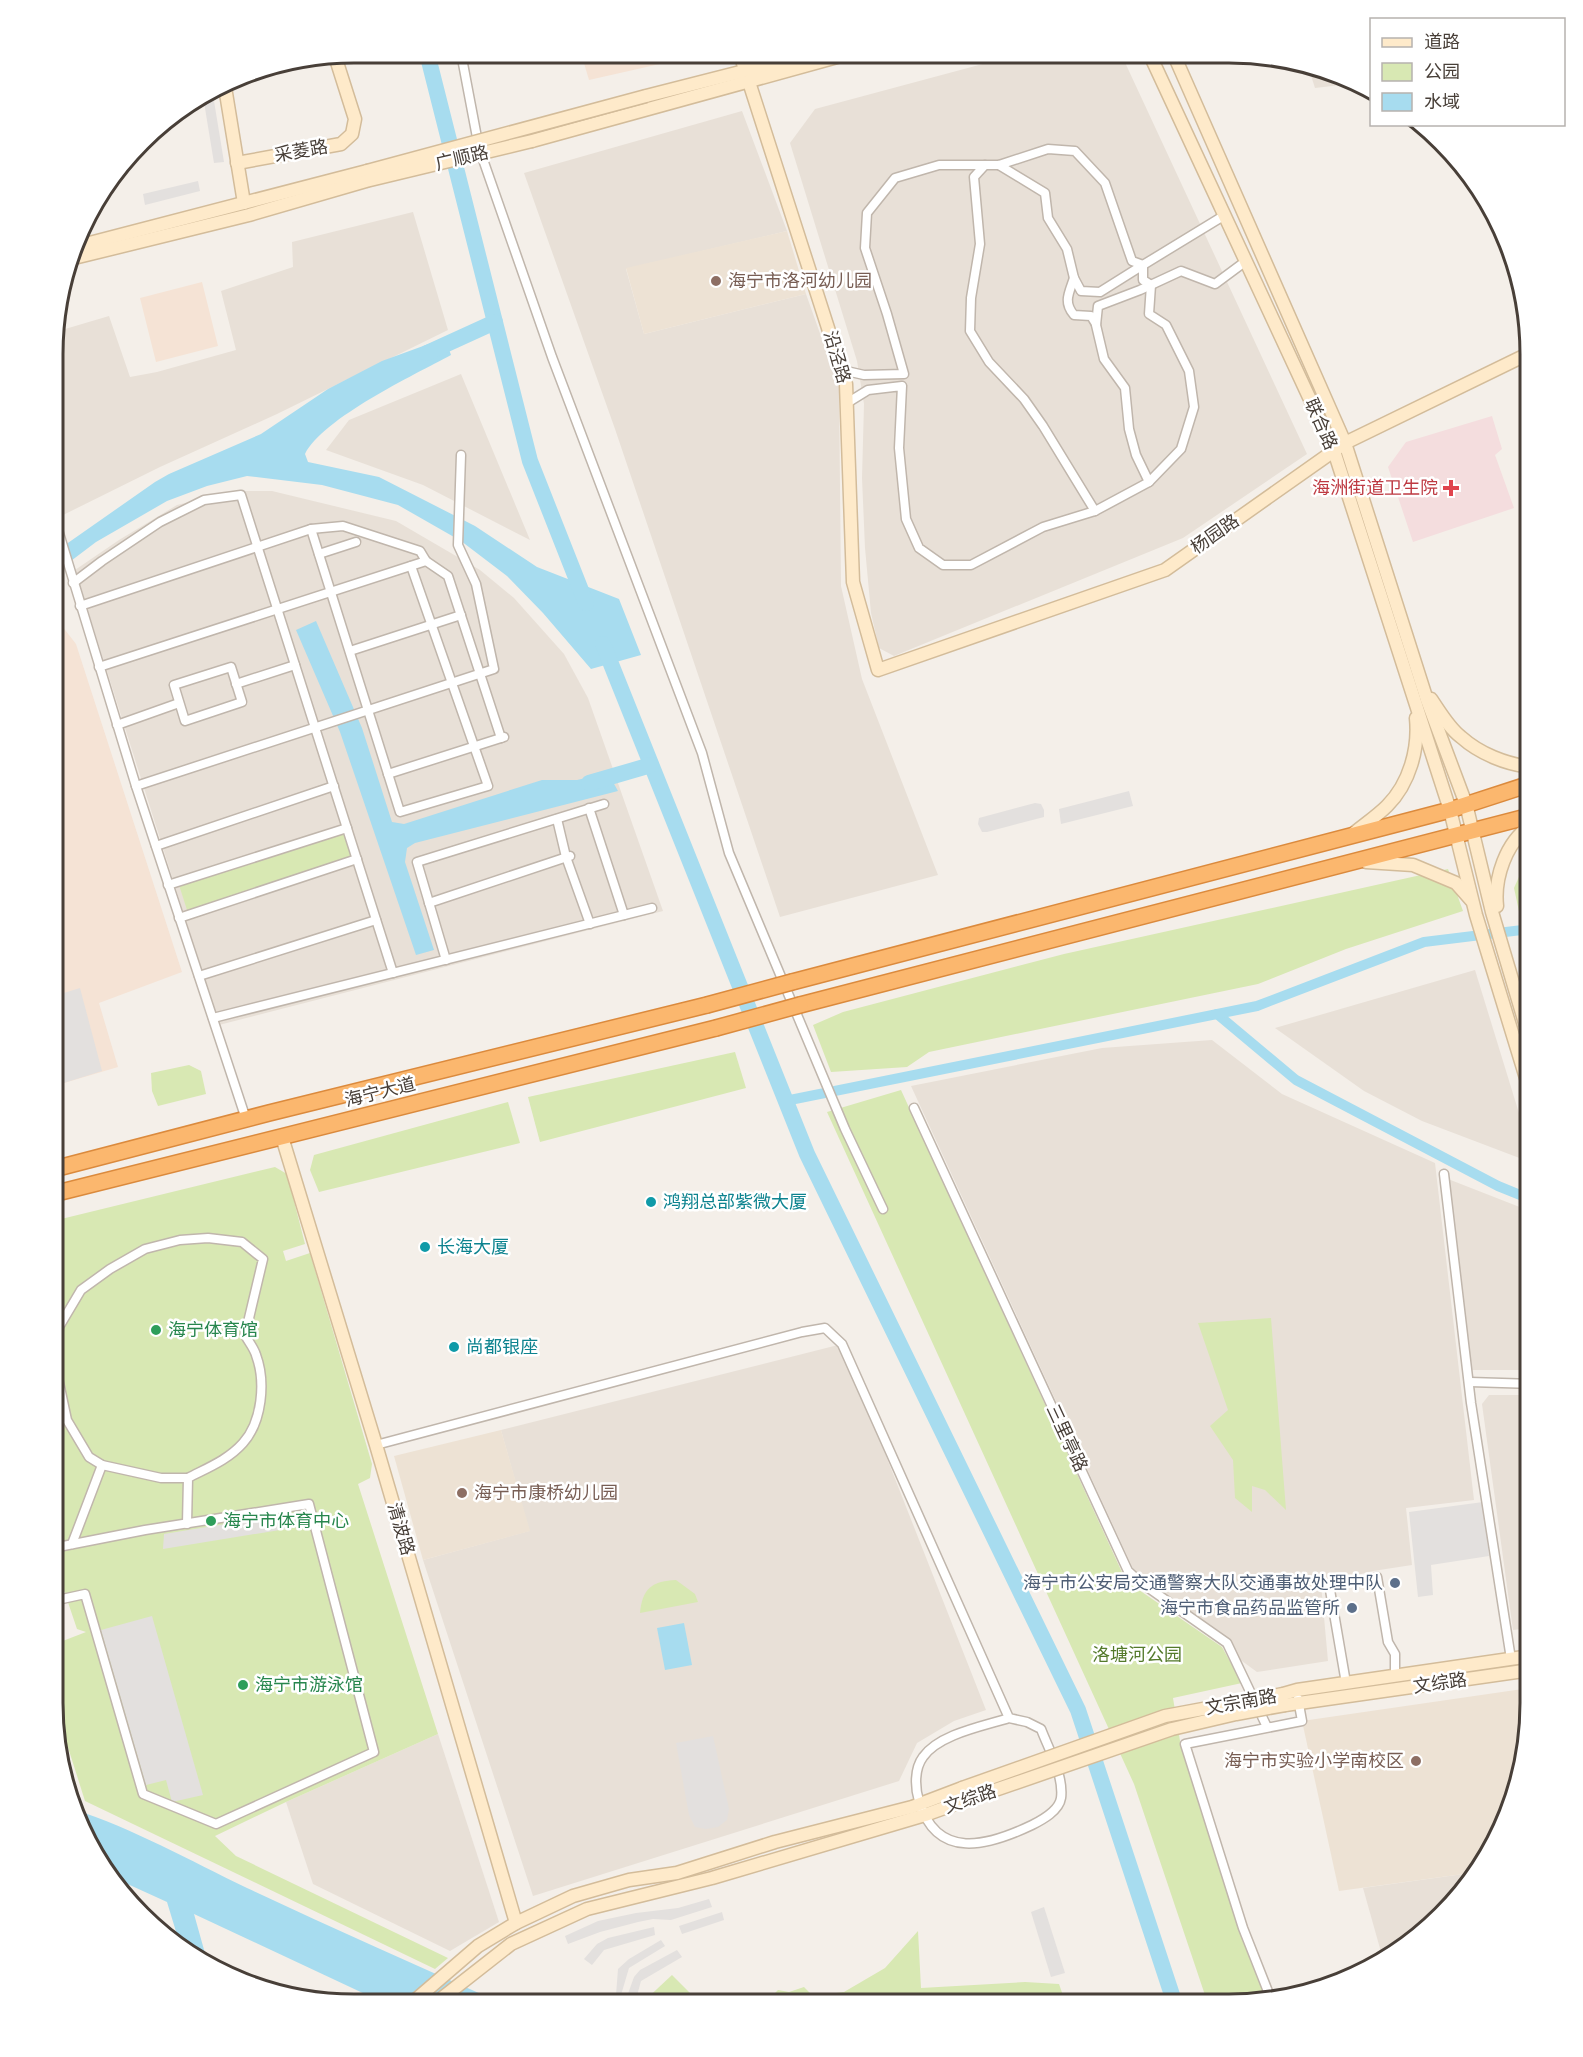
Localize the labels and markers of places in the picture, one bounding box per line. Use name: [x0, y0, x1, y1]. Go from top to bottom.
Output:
place label: 海宁市洛河幼儿园: [728, 270, 872, 291]
marker: 海宁市洛河幼儿园: [709, 274, 723, 288]
place label: 海洲街道卫生院: [1312, 477, 1438, 498]
marker: 海洲街道卫生院: [1442, 479, 1460, 497]
place label: 鸿翔总部紫微大厦: [663, 1191, 807, 1212]
marker: 鸿翔总部紫微大厦: [644, 1195, 658, 1209]
place label: 长海大厦: [437, 1236, 509, 1257]
marker: 长海大厦: [418, 1240, 432, 1254]
place label: 海宁体育馆: [168, 1319, 258, 1340]
marker: 海宁体育馆: [149, 1323, 163, 1337]
place label: 尚都银座: [466, 1336, 538, 1357]
marker: 尚都银座: [447, 1340, 461, 1354]
place label: 海宁市康桥幼儿园: [474, 1482, 618, 1503]
marker: 海宁市康桥幼儿园: [455, 1486, 469, 1500]
place label: 海宁市体育中心: [223, 1510, 349, 1531]
marker: 海宁市体育中心: [204, 1514, 218, 1528]
place label: 海宁市公安局交通警察大队交通事故处理中队: [1023, 1572, 1383, 1593]
marker: 海宁市公安局交通警察大队交通事故处理中队: [1388, 1576, 1402, 1590]
place label: 海宁市食品药品监管所: [1160, 1597, 1340, 1618]
marker: 海宁市食品药品监管所: [1345, 1601, 1359, 1615]
place label: 海宁市游泳馆: [255, 1674, 363, 1695]
marker: 海宁市游泳馆: [236, 1678, 250, 1692]
place label: 海宁市实验小学南校区: [1224, 1750, 1404, 1771]
marker: 海宁市实验小学南校区: [1409, 1754, 1423, 1768]

